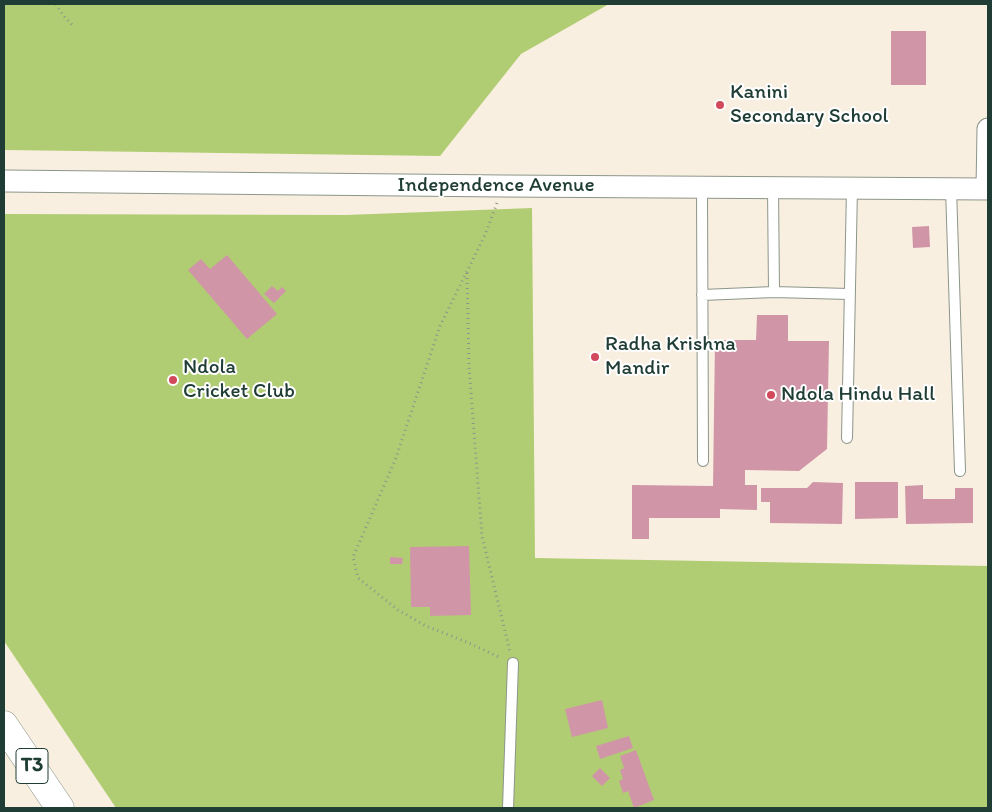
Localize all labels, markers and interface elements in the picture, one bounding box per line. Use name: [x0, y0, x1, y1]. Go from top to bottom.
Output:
place label: Kanini Secondary School: [730, 80, 889, 130]
marker: Kanini Secondary School: [714, 99, 726, 111]
street label: Independence Avenue: [397, 173, 595, 199]
place label: Radha Krishna Mandir: [605, 332, 736, 382]
marker: Radha Krishna Mandir: [589, 351, 601, 363]
place label: Ndola Cricket Club: [183, 355, 295, 405]
marker: Ndola Cricket Club: [167, 374, 179, 386]
place label: Ndola Hindu Hall: [781, 382, 935, 408]
marker: Ndola Hindu Hall: [765, 389, 777, 401]
road number: T3: [16, 748, 48, 784]

